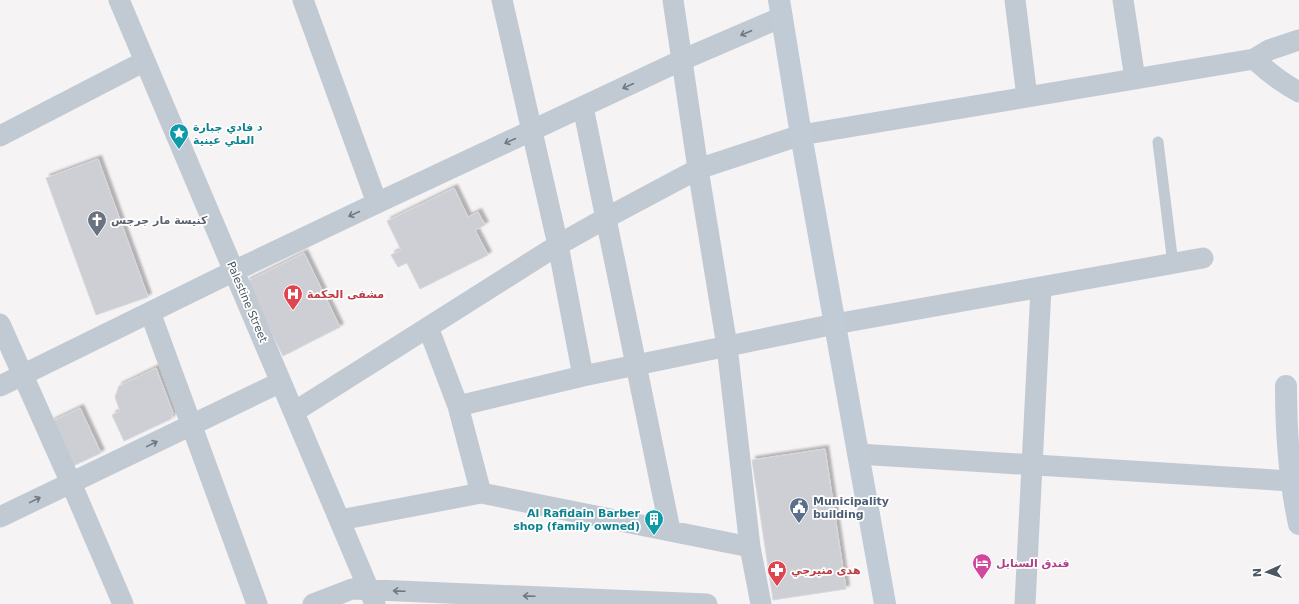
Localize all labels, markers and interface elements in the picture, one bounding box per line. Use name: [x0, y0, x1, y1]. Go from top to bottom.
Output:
one-way arrow: [741, 29, 753, 37]
one-way arrow: [622, 83, 634, 90]
place label: د فادي جبارة العلي عينية: [193, 121, 263, 147]
place icon: د فادي جبارة العلي عينية: [168, 122, 190, 150]
one-way arrow: [504, 138, 516, 145]
church icon: كنيسة مار جرجس: [86, 209, 108, 237]
one-way arrow: [349, 211, 361, 218]
place label: كنيسة مار جرجس: [111, 214, 208, 227]
street label: Palestine Street: [224, 260, 270, 345]
hospital icon: مشفى الحكمة: [282, 283, 304, 311]
place label: مشفى الحكمة: [307, 288, 384, 301]
one-way arrow: [146, 440, 158, 447]
place label: Municipality building: [813, 495, 889, 521]
one-way arrow: [29, 496, 41, 503]
public building icon: Municipality building: [788, 496, 810, 524]
place label: Al Rafidain Barber shop (family owned): [513, 507, 641, 533]
building icon: Al Rafidain Barber shop (family owned): [643, 508, 665, 536]
hotel icon: فندق السنابل: [971, 552, 993, 580]
north arrow: [1247, 552, 1287, 592]
place label: فندق السنابل: [996, 557, 1069, 570]
pharmacy icon: هدى منيرجي: [766, 559, 788, 587]
place label: هدى منيرجي: [791, 564, 861, 577]
text: N: [1251, 568, 1264, 577]
one-way arrow: [393, 587, 406, 595]
one-way arrow: [523, 593, 536, 600]

